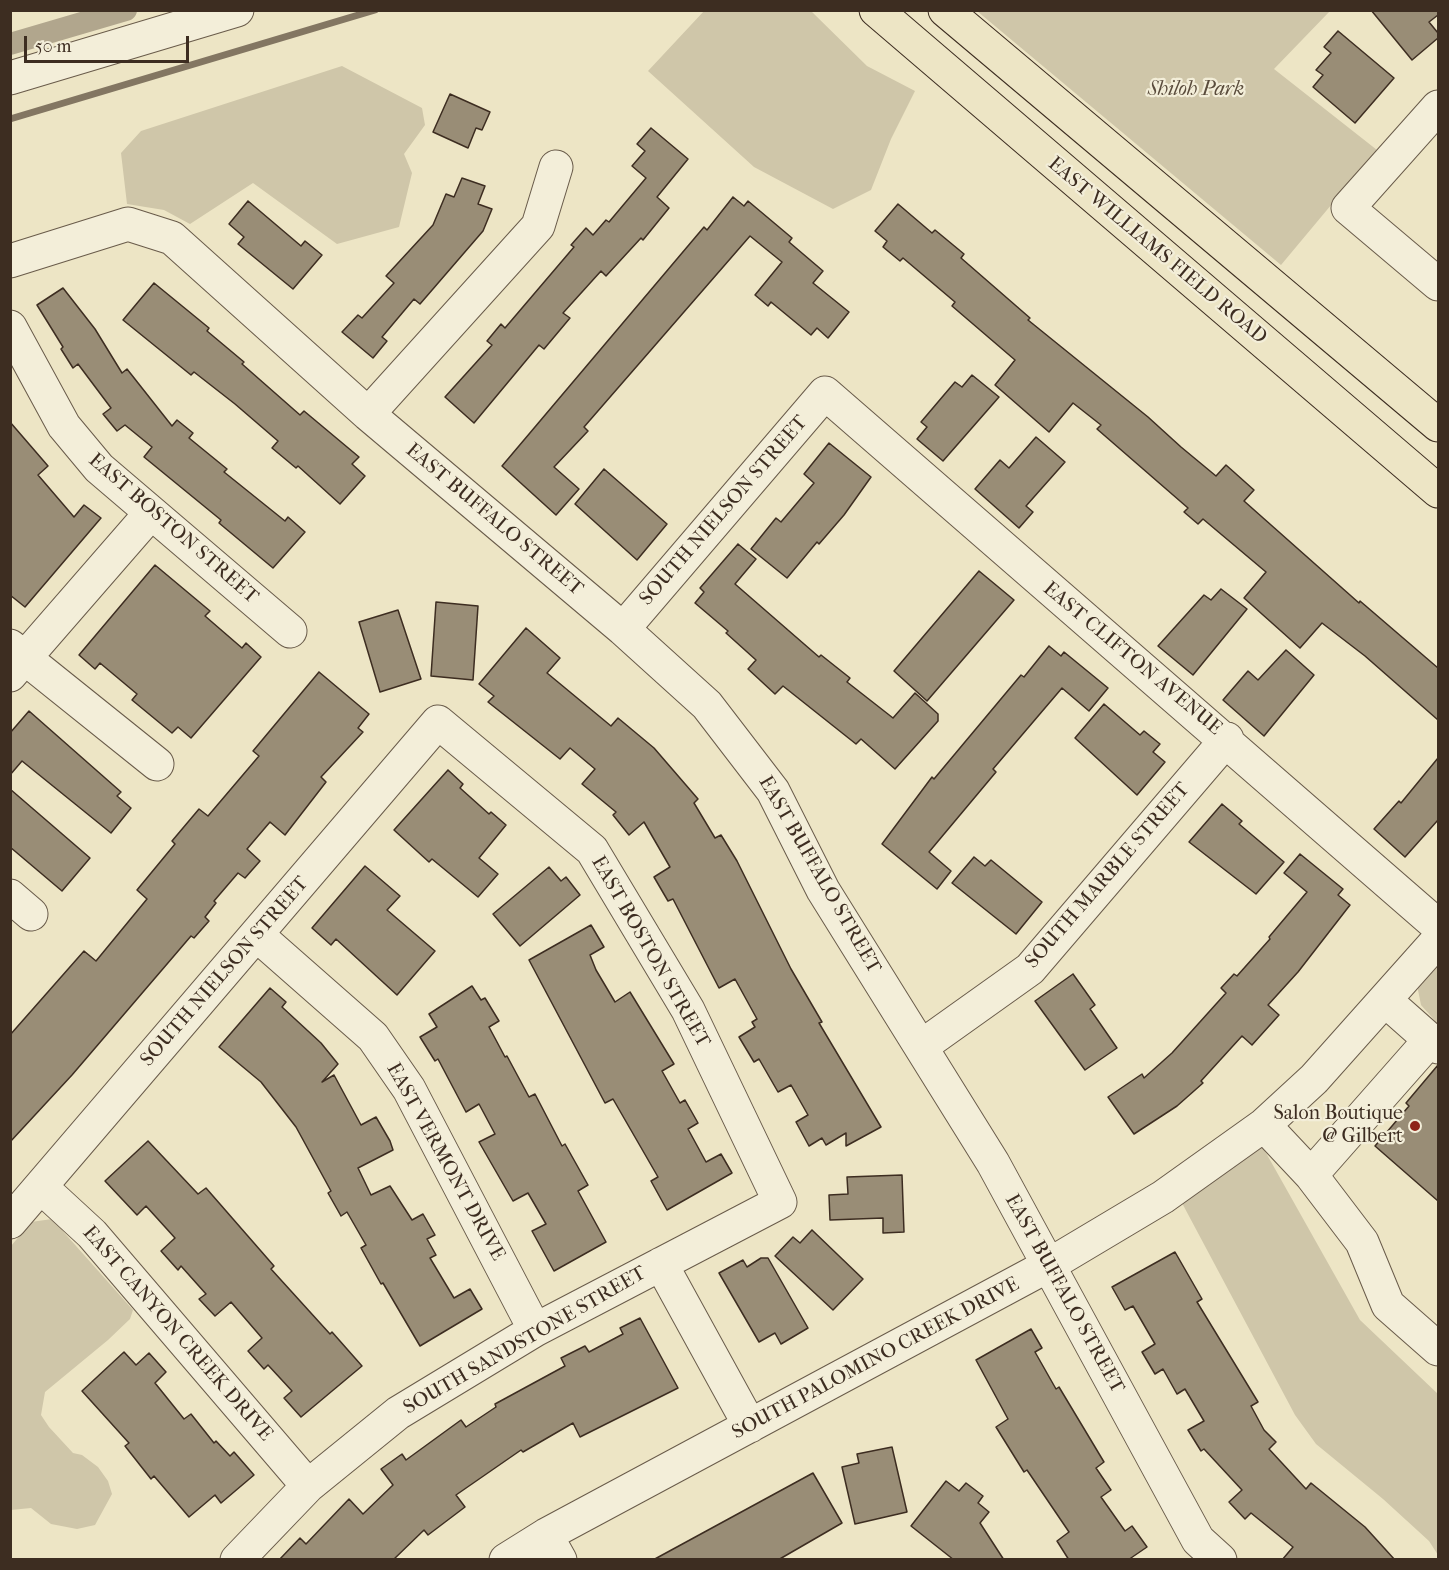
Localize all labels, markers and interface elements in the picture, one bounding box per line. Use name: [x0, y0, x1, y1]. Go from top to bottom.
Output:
scale bar: [27, 24, 192, 62]
text: 50 m: [35, 36, 71, 57]
park label: Shiloh Park: [1148, 78, 1244, 102]
street label: EAST WILLIAMS FIELD ROAD: [1043, 152, 1271, 350]
street label: SOUTH NIELSON STREET: [635, 411, 813, 611]
street label: EAST BUFFALO STREET: [400, 439, 588, 601]
street label: EAST BOSTON STREET: [83, 449, 263, 609]
street label: EAST CLIFTON AVENUE: [1038, 577, 1226, 741]
street label: EAST BUFFALO STREET: [753, 772, 885, 978]
street label: SOUTH MARBLE STREET: [1021, 778, 1195, 974]
street label: EAST BOSTON STREET: [585, 852, 715, 1052]
street label: SOUTH NIELSON STREET: [136, 872, 314, 1072]
street label: EAST VERMONT DRIVE: [381, 1059, 509, 1265]
place label: Salon Boutique @ Gilbert: [1274, 1102, 1403, 1149]
marker: Salon Boutique @ Gilbert: [1408, 1119, 1422, 1133]
street label: EAST BUFFALO STREET: [999, 1190, 1129, 1398]
street label: EAST CANYON CREEK DRIVE: [77, 1222, 277, 1446]
street label: SOUTH SANDSTONE STREET: [400, 1262, 650, 1420]
street label: SOUTH PALOMINO CREEK DRIVE: [728, 1273, 1024, 1445]

